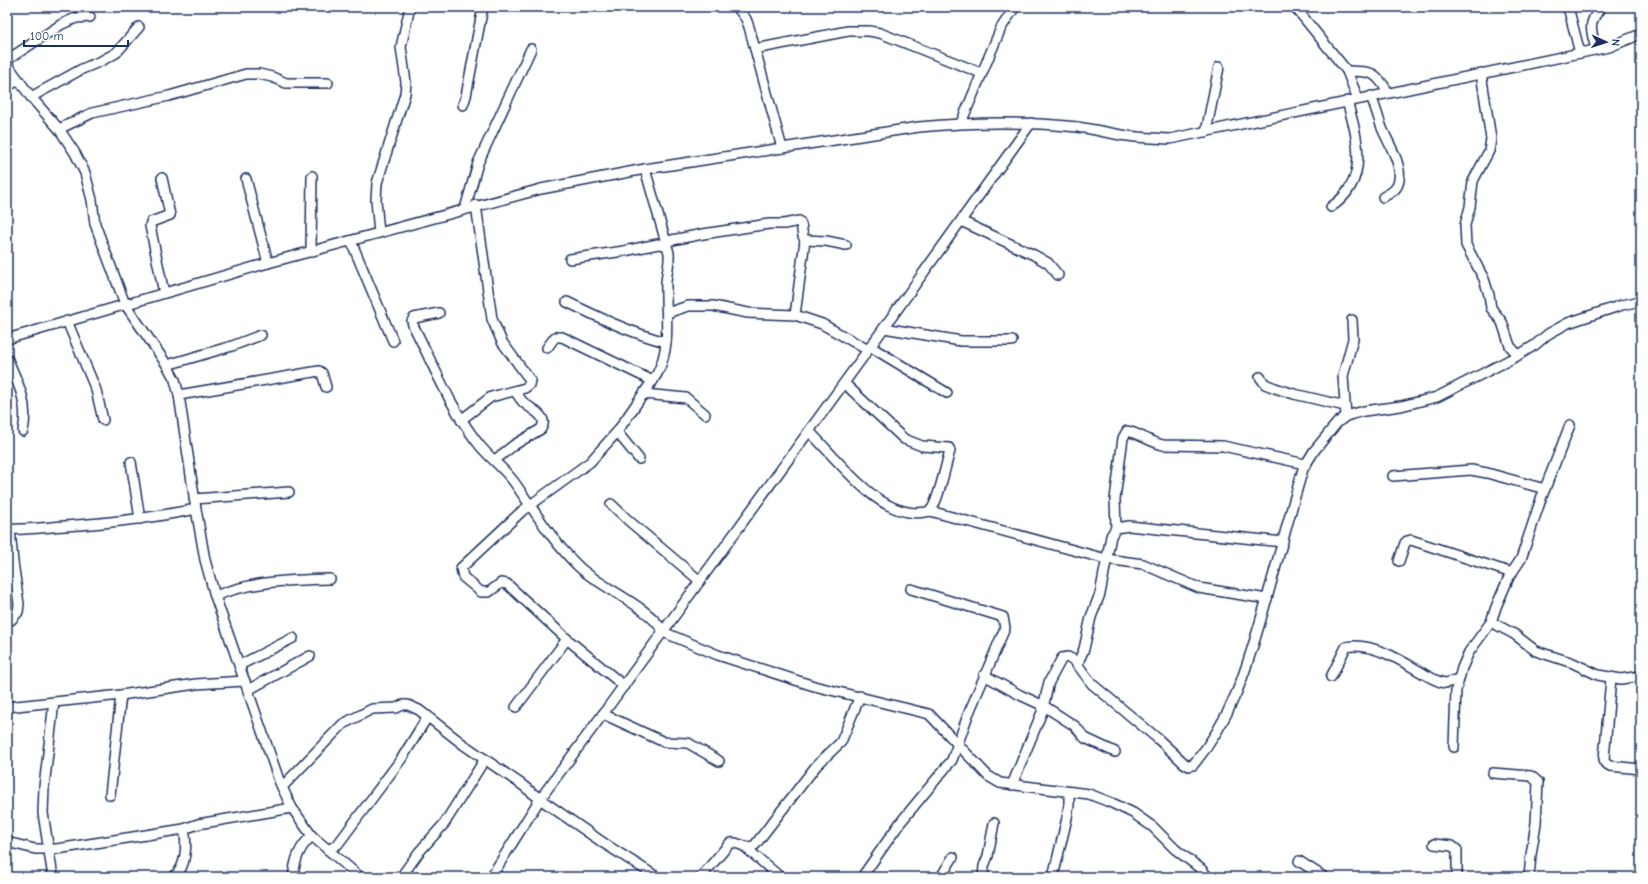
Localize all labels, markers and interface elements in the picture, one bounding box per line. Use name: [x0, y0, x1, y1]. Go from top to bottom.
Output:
scale bar: [24, 22, 128, 48]
north arrow: [1586, 22, 1626, 62]
text: 100 m: [30, 29, 63, 43]
text: N: [1609, 39, 1622, 46]

